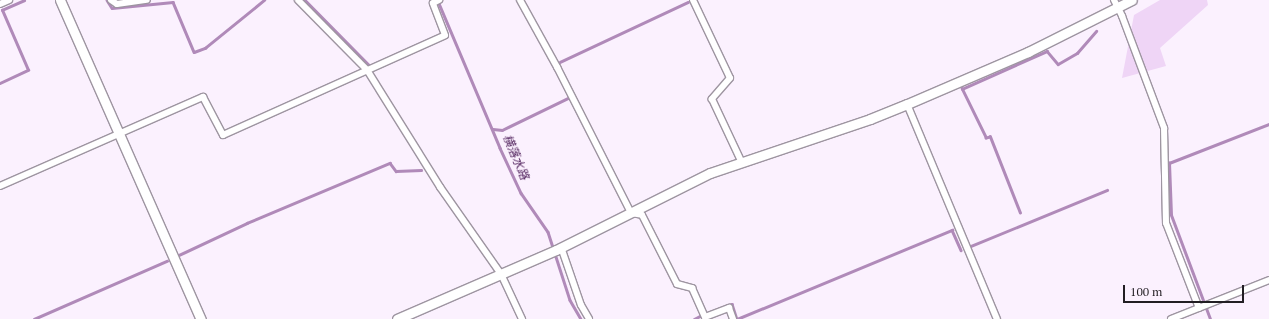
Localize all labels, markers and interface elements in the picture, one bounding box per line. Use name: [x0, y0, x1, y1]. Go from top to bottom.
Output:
water label: 横落水路: [500, 132, 532, 182]
scale bar: [1125, 277, 1246, 303]
text: 100 m: [1130, 284, 1162, 299]

